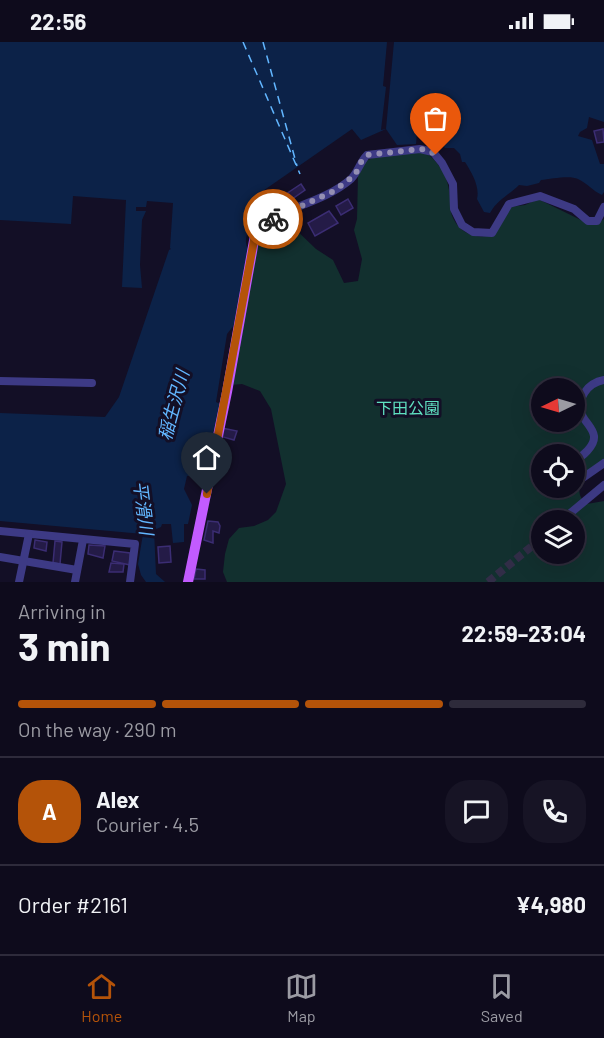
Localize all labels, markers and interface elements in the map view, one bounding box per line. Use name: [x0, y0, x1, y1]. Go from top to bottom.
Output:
text: 22:56: [30, 8, 86, 34]
pin: [410, 93, 461, 155]
icon: bag: [419, 102, 452, 135]
courier: [243, 189, 303, 249]
icon: bike: [257, 203, 290, 236]
water label: 稲生沢川: [153, 365, 193, 443]
north arrow: [531, 378, 585, 432]
map controls: [531, 378, 585, 564]
park label: 下田公園: [376, 398, 440, 417]
pin: [181, 432, 232, 494]
icon: home: [190, 441, 223, 474]
button: locate: [531, 444, 585, 498]
water label: 平滑川: [130, 480, 158, 538]
button: layers: [531, 510, 585, 564]
text: Arriving in: [18, 599, 106, 623]
text: 22:59–23:04: [462, 620, 586, 646]
text: 3 min: [18, 622, 111, 669]
text: On the way · 290 m: [18, 717, 177, 741]
button: chat: [445, 780, 508, 843]
button: phone: [523, 780, 586, 843]
text: Alex: [96, 786, 139, 812]
text: A: [42, 798, 57, 824]
text: Courier · 4.5: [96, 812, 199, 836]
text: Order #2161: [18, 891, 128, 917]
text: ¥4,980: [516, 891, 586, 917]
tab: Home: [81, 970, 122, 1025]
tab: Map: [285, 970, 318, 1025]
tab: Saved: [481, 970, 523, 1025]

